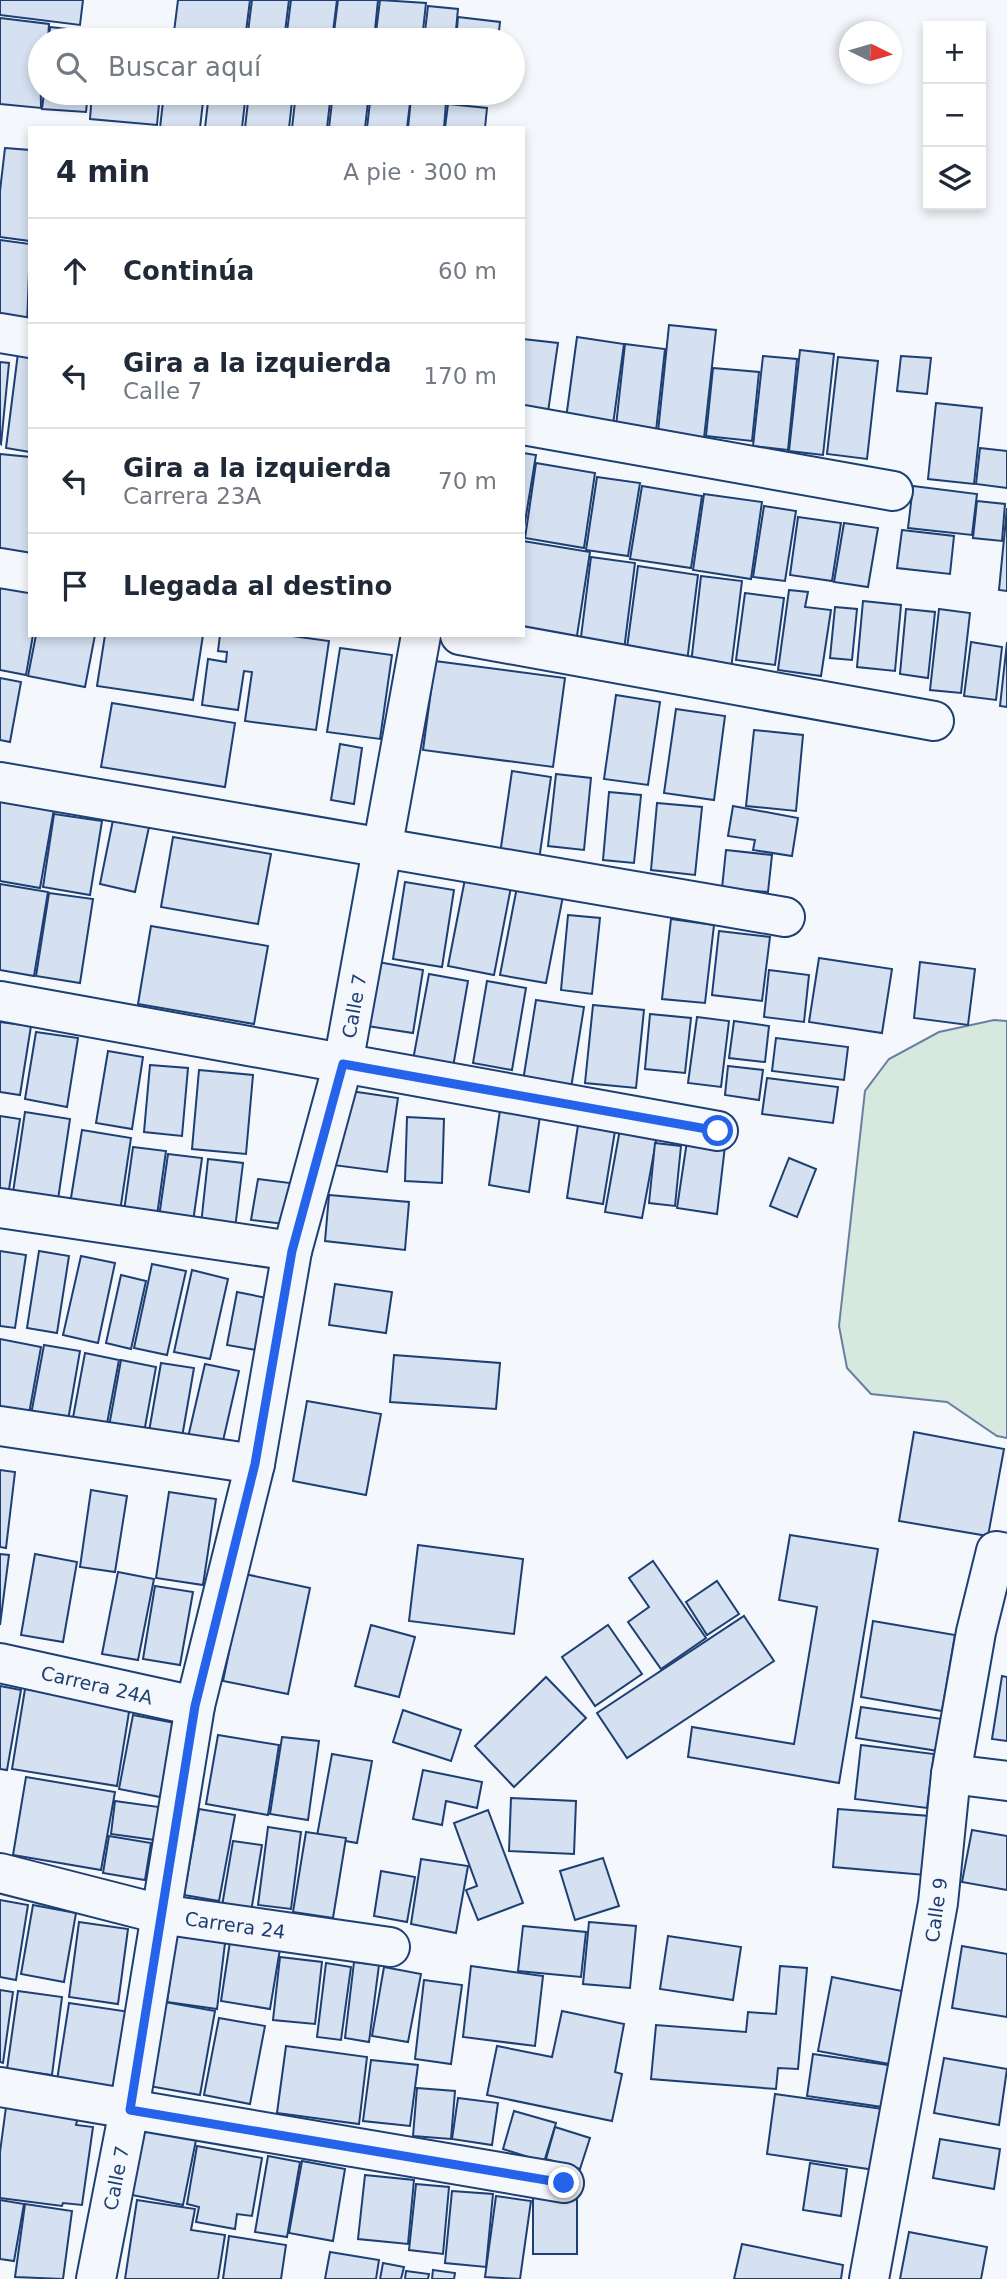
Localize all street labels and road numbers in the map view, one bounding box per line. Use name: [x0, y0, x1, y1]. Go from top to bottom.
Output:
street label: Calle 7: [337, 972, 371, 1040]
street label: Carrera 24A: [39, 1661, 155, 1709]
street label: Calle 9: [921, 1876, 951, 1944]
street label: Carrera 24: [183, 1907, 287, 1943]
street label: Calle 7: [99, 2144, 133, 2212]

